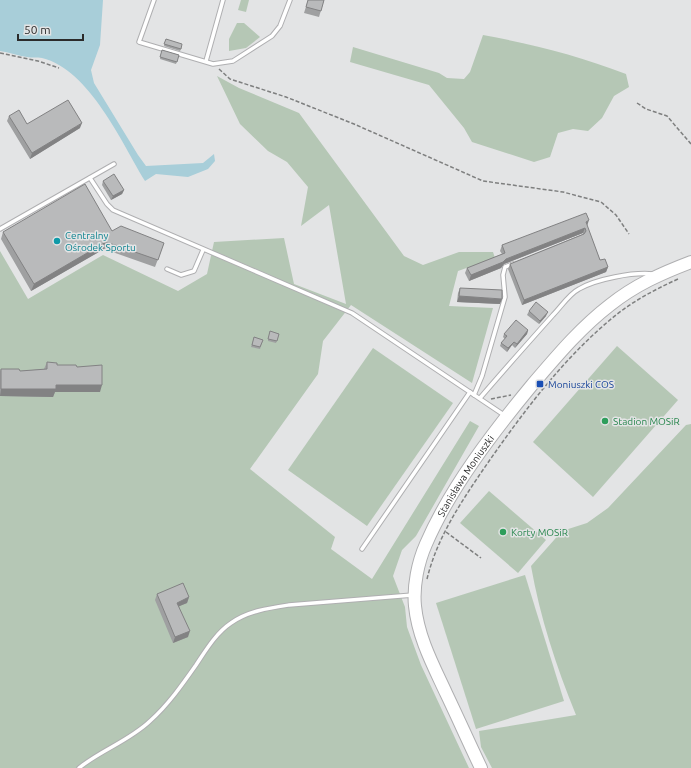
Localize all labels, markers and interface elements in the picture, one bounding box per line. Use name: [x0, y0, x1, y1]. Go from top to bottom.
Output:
scale bar: [18, 16, 83, 42]
text: 50 m: [24, 23, 51, 36]
place label: Centralny Ośrodek Sportu: [65, 230, 136, 253]
marker: Centralny Ośrodek Sportu: [52, 236, 62, 246]
marker: Moniuszki COS: [535, 379, 545, 389]
place label: Moniuszki COS: [548, 379, 614, 390]
marker: Stadion MOSiR: [600, 416, 610, 426]
place label: Stadion MOSiR: [613, 416, 680, 427]
street label: Stanisława Moniuszki: [435, 433, 496, 518]
marker: Korty MOSiR: [498, 527, 508, 537]
place label: Korty MOSiR: [511, 527, 568, 538]

